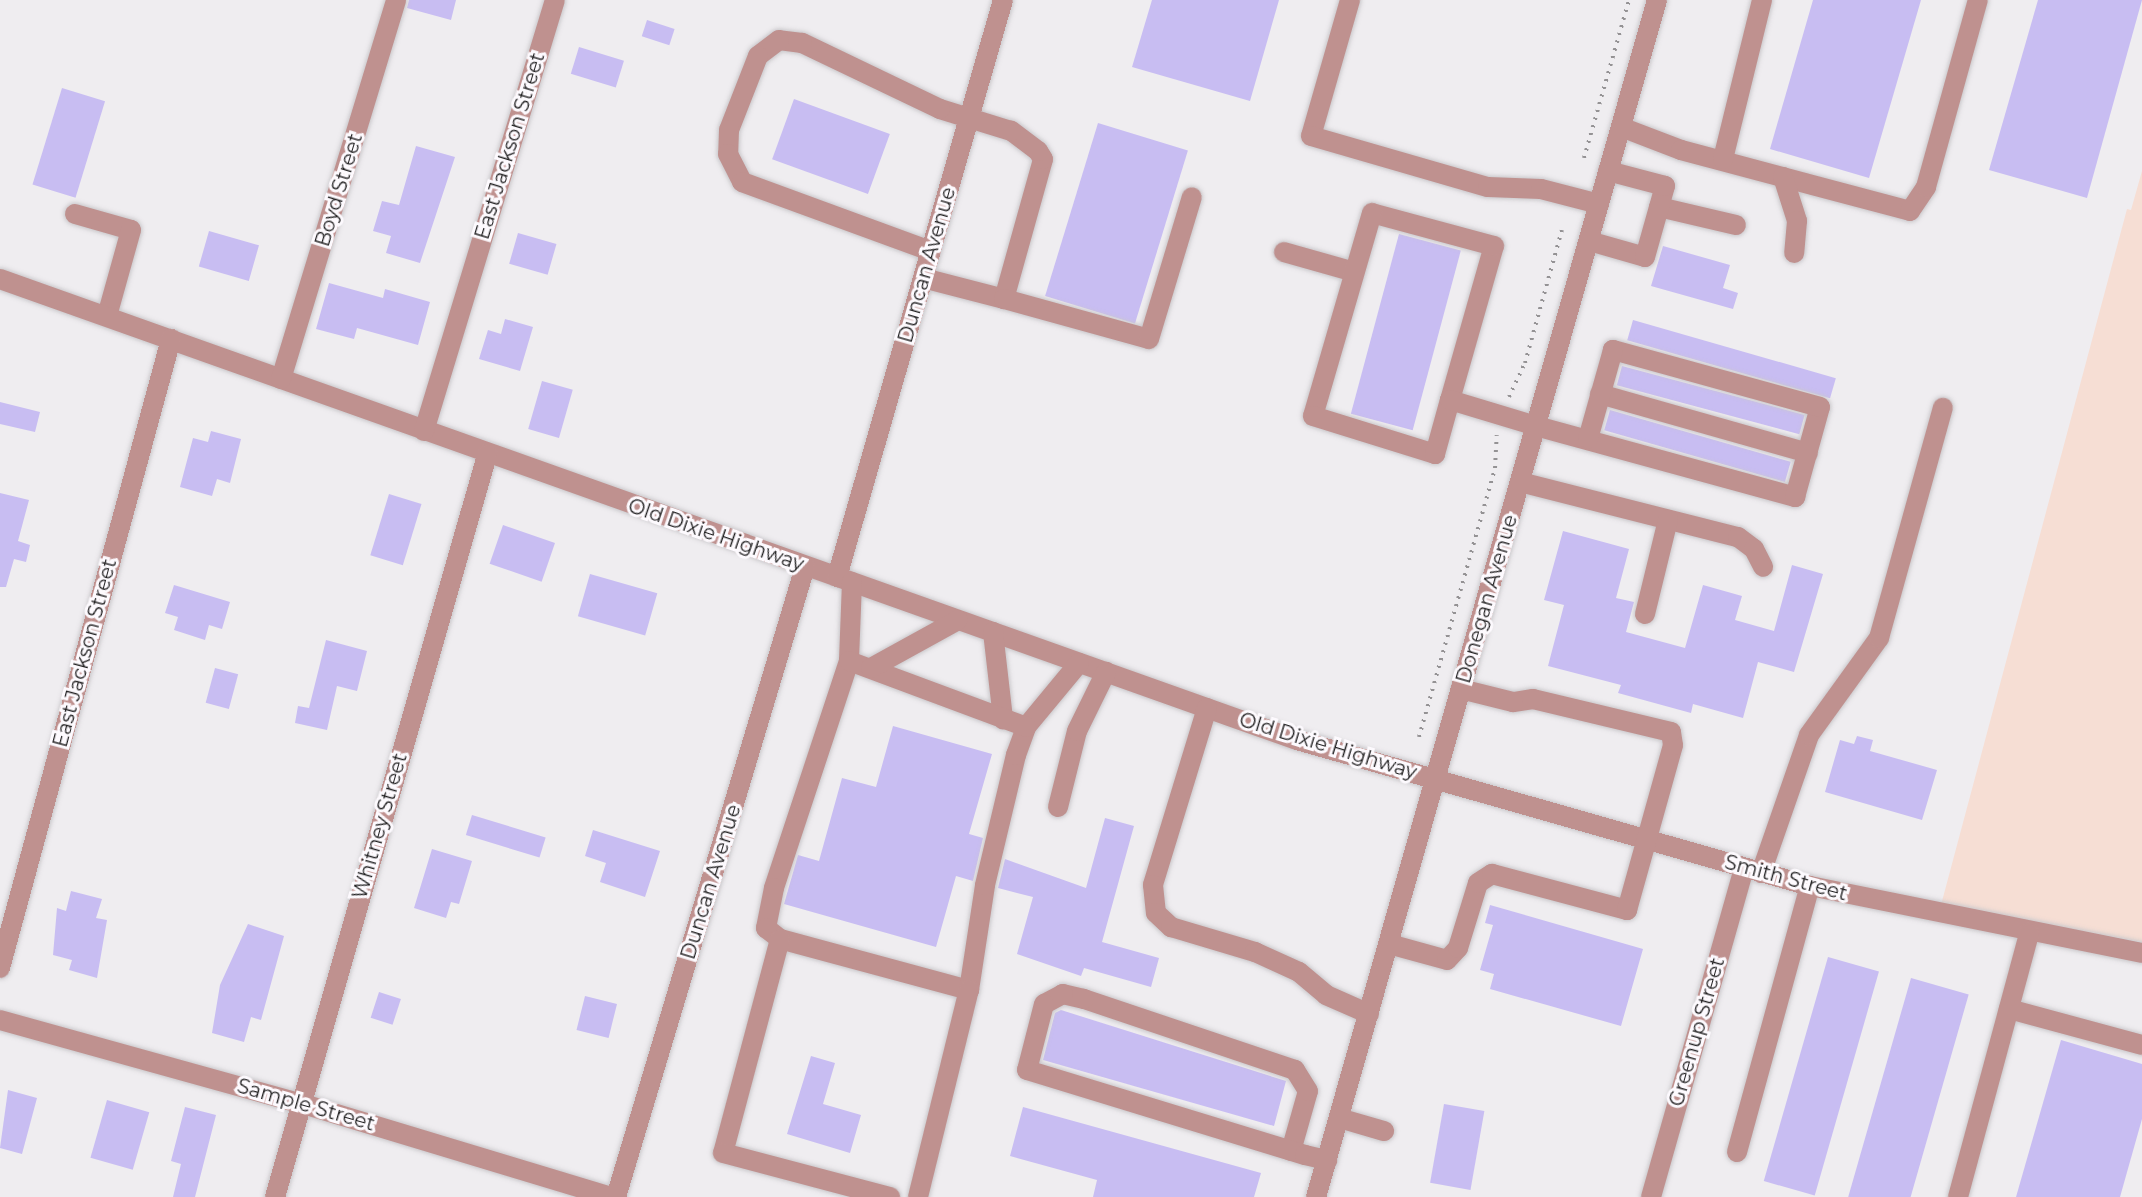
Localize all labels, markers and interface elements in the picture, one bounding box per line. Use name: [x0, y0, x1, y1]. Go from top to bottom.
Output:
street label: East Jackson Street: [470, 50, 550, 242]
street label: Boyd Street: [310, 130, 368, 250]
street label: Duncan Avenue: [893, 184, 961, 346]
street label: Old Dixie Highway: [625, 494, 807, 576]
street label: Donegan Avenue: [1451, 512, 1523, 686]
street label: East Jackson Street: [48, 556, 122, 750]
street label: Old Dixie Highway: [1236, 708, 1420, 784]
street label: Whitney Street: [348, 750, 412, 902]
street label: Duncan Avenue: [676, 802, 746, 962]
street label: Smith Street: [1722, 850, 1850, 906]
street label: Greenup Street: [1664, 955, 1730, 1109]
street label: Sample Street: [234, 1074, 378, 1136]

